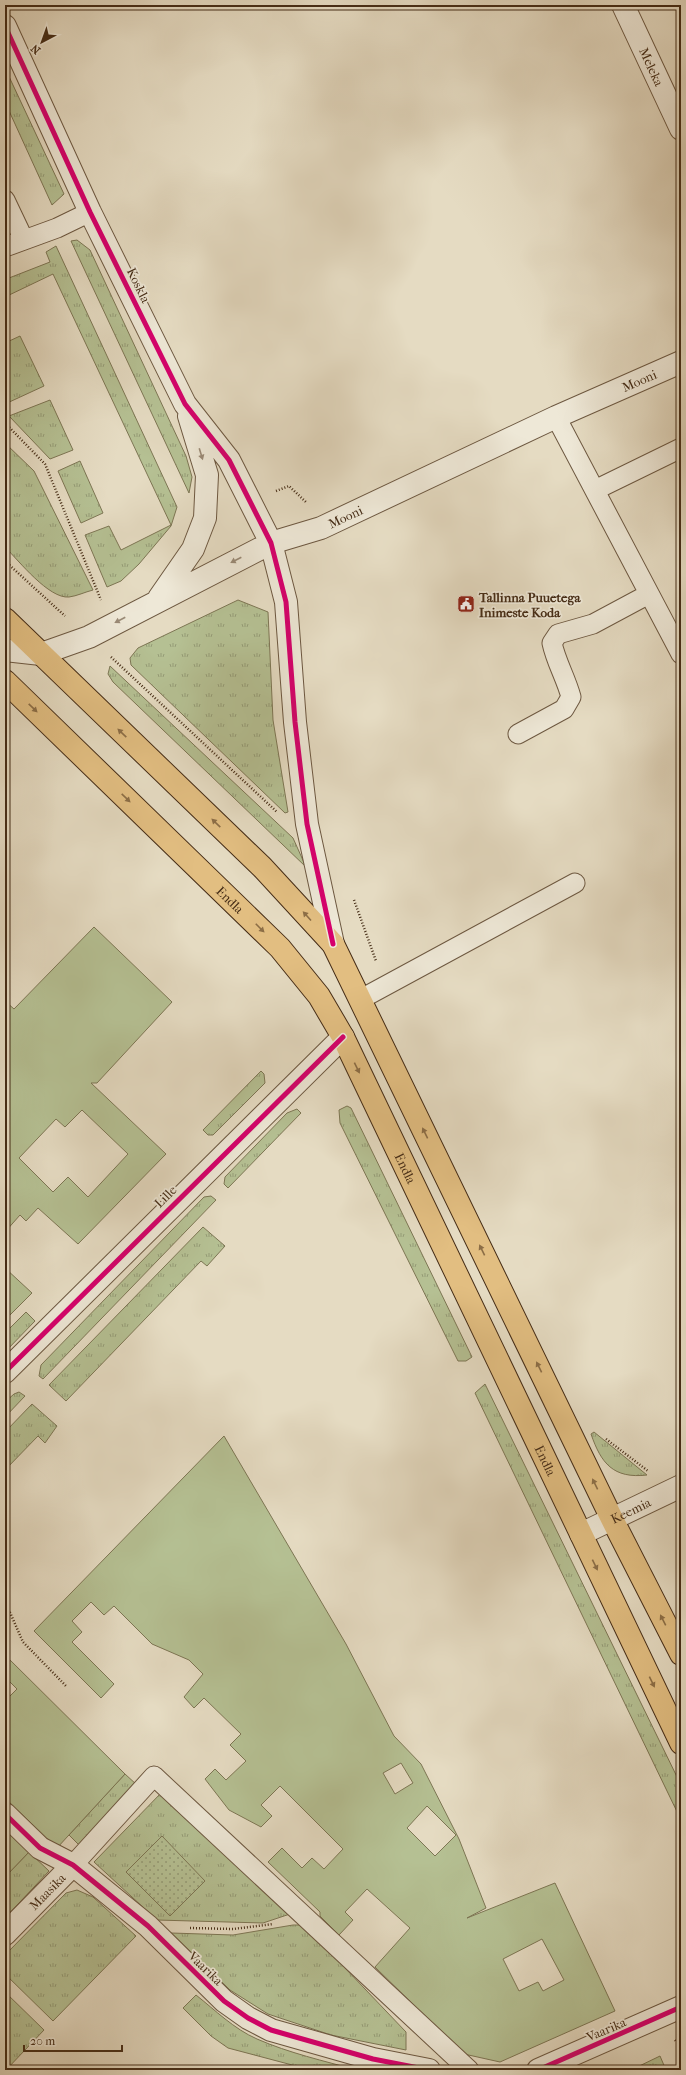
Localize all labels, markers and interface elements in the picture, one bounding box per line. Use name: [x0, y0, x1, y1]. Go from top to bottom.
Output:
north arrow: [22, 22, 62, 62]
text: N: [28, 41, 43, 57]
street label: Meleka: [636, 45, 667, 89]
street label: Koskla: [124, 265, 154, 306]
street label: Mooni: [620, 367, 659, 395]
one-way arrow: [198, 449, 204, 461]
street label: Mooni: [326, 502, 365, 532]
one-way arrow: [230, 557, 242, 564]
place label: Tallinna Puuetega Inimeste Koda: [478, 590, 581, 620]
public building icon: Tallinna Puuetega Inimeste Koda: [456, 594, 476, 614]
one-way arrow: [115, 616, 126, 623]
one-way arrow: [28, 703, 38, 713]
one-way arrow: [117, 728, 127, 738]
one-way arrow: [122, 793, 131, 802]
one-way arrow: [211, 818, 221, 828]
street label: Endla: [213, 884, 247, 917]
one-way arrow: [302, 911, 312, 921]
one-way arrow: [255, 923, 265, 932]
one-way arrow: [354, 1062, 360, 1073]
one-way arrow: [422, 1127, 428, 1138]
street label: Endla: [392, 1151, 419, 1187]
street label: Lille: [151, 1182, 180, 1211]
one-way arrow: [479, 1244, 485, 1255]
one-way arrow: [536, 1361, 542, 1372]
street label: Endla: [532, 1443, 559, 1479]
one-way arrow: [592, 1478, 598, 1489]
street label: Keemia: [608, 1494, 654, 1527]
one-way arrow: [592, 1559, 598, 1570]
one-way arrow: [660, 1614, 667, 1625]
one-way arrow: [649, 1676, 655, 1688]
street label: Maasika: [26, 1870, 69, 1913]
street label: Vaarika: [185, 1948, 227, 1989]
street label: Vaarika: [583, 2014, 629, 2045]
scale bar: [24, 2027, 122, 2053]
text: 20 m: [30, 2034, 55, 2048]

